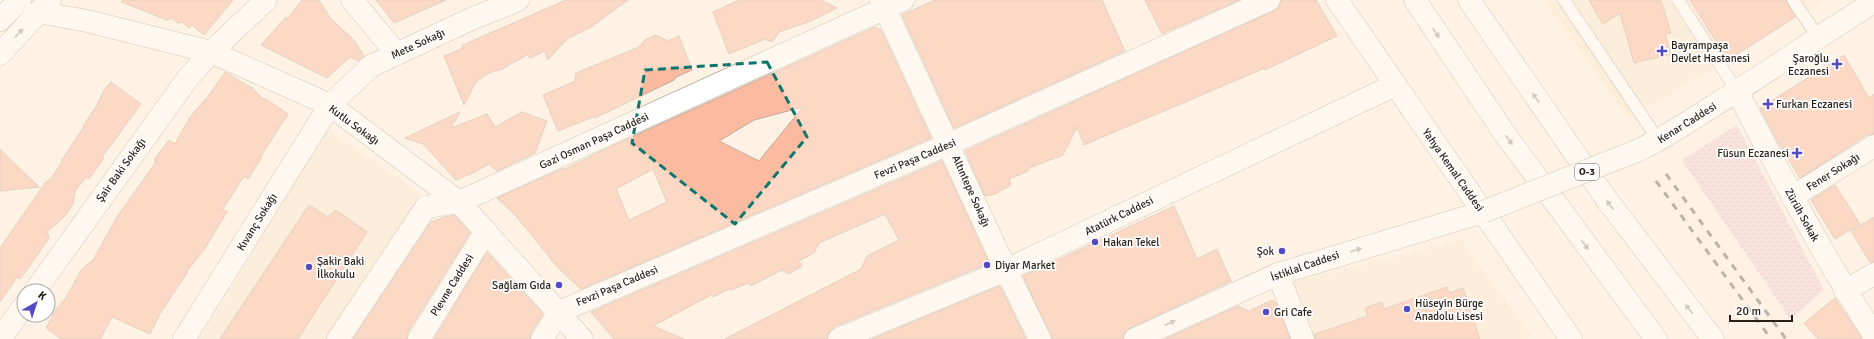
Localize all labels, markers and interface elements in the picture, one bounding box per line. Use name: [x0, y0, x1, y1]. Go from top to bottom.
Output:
street label: Mete Sokağı: [389, 26, 447, 62]
one-way arrow: [14, 28, 24, 38]
one-way arrow: [1432, 28, 1440, 38]
place label: Bayrampaşa Devlet Hastanesi: [1671, 39, 1750, 65]
marker: Bayrampaşa Devlet Hastanesi: [1656, 45, 1668, 57]
place label: Şaroğlu Eczanesi: [1788, 52, 1829, 78]
marker: Şaroğlu Eczanesi: [1832, 59, 1842, 69]
one-way arrow: [1532, 93, 1540, 104]
place label: Furkan Eczanesi: [1776, 98, 1852, 111]
marker: Furkan Eczanesi: [1763, 99, 1773, 109]
street label: Kenar Caddesi: [1655, 100, 1719, 146]
street label: Kutlu Sokağı: [326, 102, 382, 148]
street label: Gazi Osman Paşa Caddesi: [537, 110, 651, 172]
street label: Yahya Kemal Caddesi: [1419, 126, 1487, 214]
street label: Şair Baki Sokağı: [93, 135, 149, 205]
one-way arrow: [1505, 135, 1513, 146]
street label: Fevzi Paşa Caddesi: [872, 136, 958, 182]
place label: Füsun Eczanesi: [1717, 147, 1789, 160]
marker: Füsun Eczanesi: [1792, 148, 1802, 158]
street label: Fener Sokağı: [1804, 150, 1862, 194]
street label: Altıntepe Sokağı: [949, 153, 993, 229]
road number: O-3: [1575, 164, 1599, 180]
street label: Zürüh Sokak: [1782, 186, 1822, 244]
street label: Kıvanç Sokağı: [234, 191, 280, 253]
street label: Atatürk Caddesi: [1083, 194, 1155, 238]
one-way arrow: [1606, 199, 1615, 210]
place label: Hakan Tekel: [1103, 236, 1160, 249]
marker: Hakan Tekel: [1090, 237, 1100, 247]
one-way arrow: [1581, 240, 1590, 251]
place label: Şok: [1257, 245, 1274, 258]
marker: Şok: [1277, 246, 1287, 256]
street label: İstiklal Caddesi: [1269, 247, 1341, 284]
one-way arrow: [1350, 247, 1362, 253]
street label: Plevne Caddesi: [428, 252, 476, 318]
place label: Şakir Baki İlkokulu: [317, 255, 364, 281]
place label: Diyar Market: [995, 259, 1055, 272]
marker: Diyar Market: [982, 260, 992, 270]
marker: Şakir Baki İlkokulu: [304, 262, 314, 272]
street label: Fevzi Paşa Caddesi: [574, 263, 660, 309]
place label: Sağlam Gıda: [492, 279, 551, 292]
marker: Sağlam Gıda: [554, 280, 564, 290]
north arrow: [16, 283, 56, 323]
text: K: [35, 288, 49, 303]
place label: Hüseyin Bürge Anadolu Lisesi: [1415, 297, 1483, 323]
scale bar: [1730, 297, 1792, 323]
one-way arrow: [1684, 303, 1693, 314]
marker: Hüseyin Bürge Anadolu Lisesi: [1402, 304, 1412, 314]
text: 20 m: [1736, 304, 1761, 319]
place label: Gri Cafe: [1274, 306, 1312, 319]
marker: Gri Cafe: [1261, 307, 1271, 317]
one-way arrow: [1165, 320, 1176, 326]

